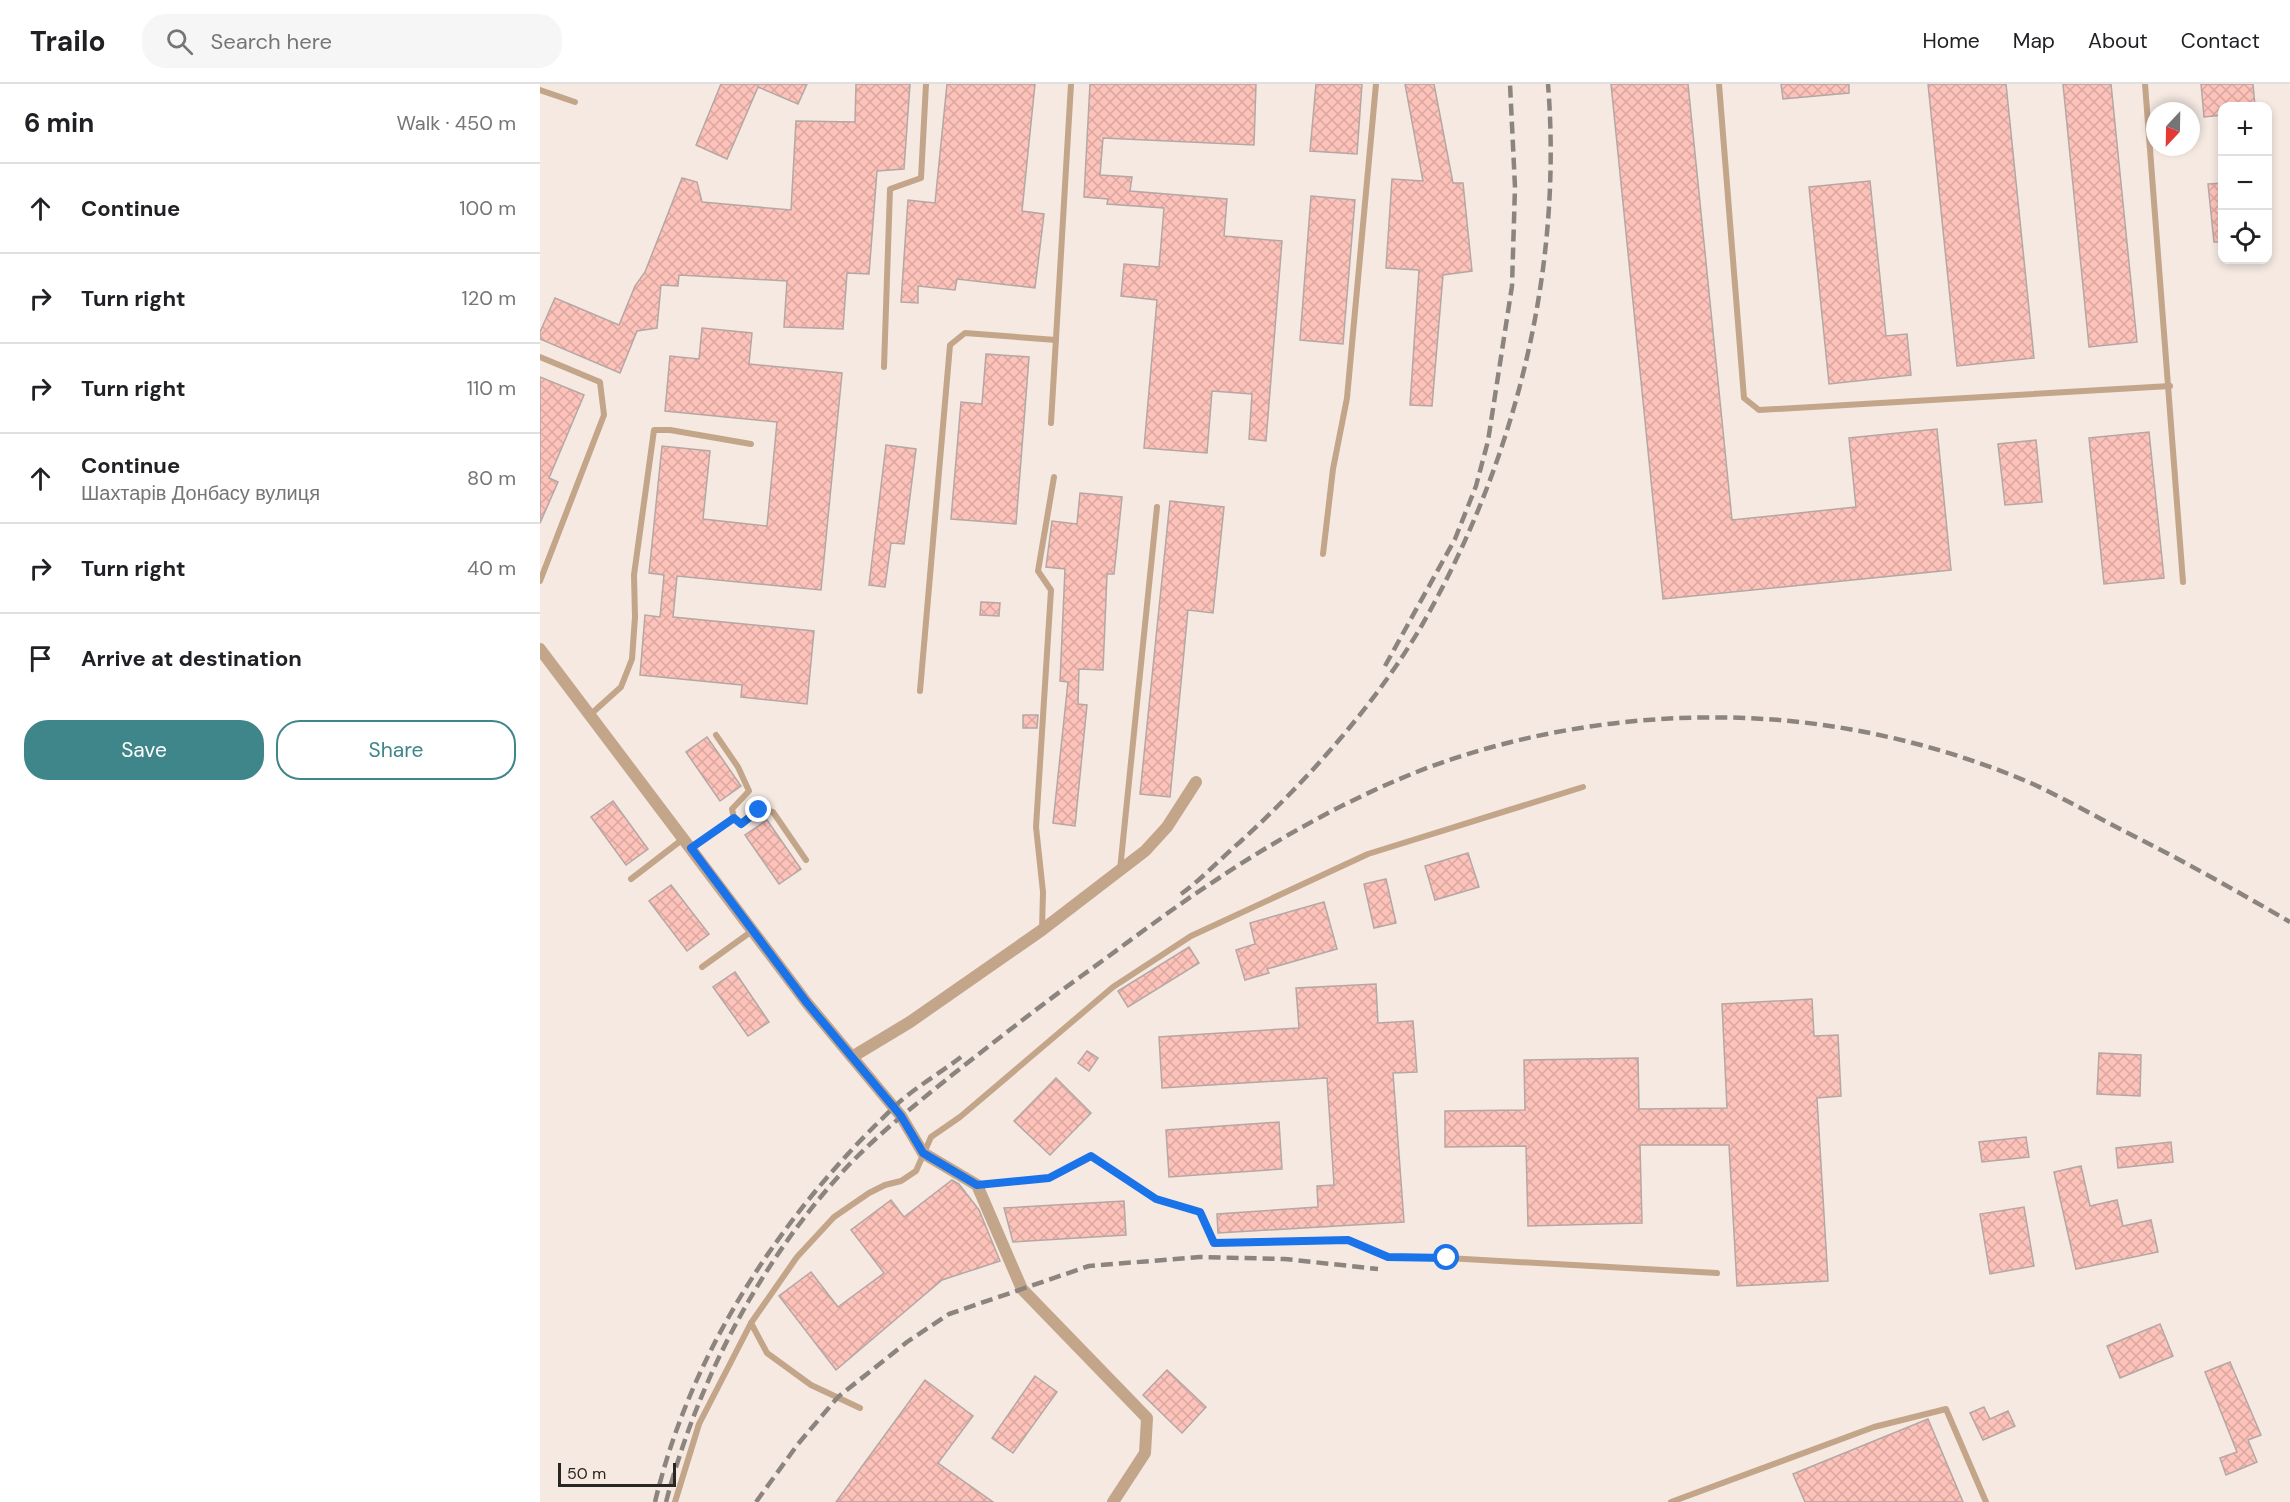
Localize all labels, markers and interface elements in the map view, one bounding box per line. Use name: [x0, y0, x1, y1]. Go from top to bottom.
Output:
search box: [142, 14, 562, 68]
text: Trailo: [30, 23, 106, 60]
icon: search: [163, 25, 196, 58]
text: Search here: [211, 27, 332, 56]
text: Home: [1922, 27, 1980, 55]
text: Map: [2013, 27, 2055, 55]
text: About: [2088, 27, 2148, 55]
text: Contact: [2181, 27, 2260, 55]
north arrow: [2146, 102, 2200, 156]
map controls: [2218, 102, 2272, 264]
button: +: [2218, 102, 2272, 156]
text: 6 min: [24, 106, 94, 140]
text: Walk · 450 m: [396, 110, 516, 136]
button: −: [2218, 156, 2272, 210]
icon: ahead: [24, 192, 57, 225]
text: Continue: [81, 194, 180, 223]
text: 100 m: [459, 195, 516, 221]
button: locate: [2218, 210, 2272, 264]
icon: right: [24, 282, 57, 315]
text: Turn right: [81, 284, 186, 313]
text: 120 m: [462, 285, 516, 311]
icon: right: [24, 372, 57, 405]
text: Turn right: [81, 374, 186, 403]
text: 110 m: [467, 375, 516, 401]
text: Continue: [81, 451, 180, 480]
icon: ahead: [24, 462, 57, 495]
text: 80 m: [467, 465, 516, 491]
text: Шахтарів Донбасу вулиця: [81, 480, 320, 506]
icon: right: [24, 552, 57, 585]
text: Turn right: [81, 554, 186, 583]
text: 40 m: [467, 555, 516, 581]
icon: arrive: [24, 642, 57, 675]
text: Arrive at destination: [81, 644, 302, 673]
button: Save: [24, 720, 264, 780]
button: Share: [276, 720, 516, 780]
route end: [745, 796, 771, 822]
route start: [1433, 1244, 1459, 1270]
scale bar: [558, 1460, 676, 1488]
text: 50 m: [567, 1463, 606, 1484]

